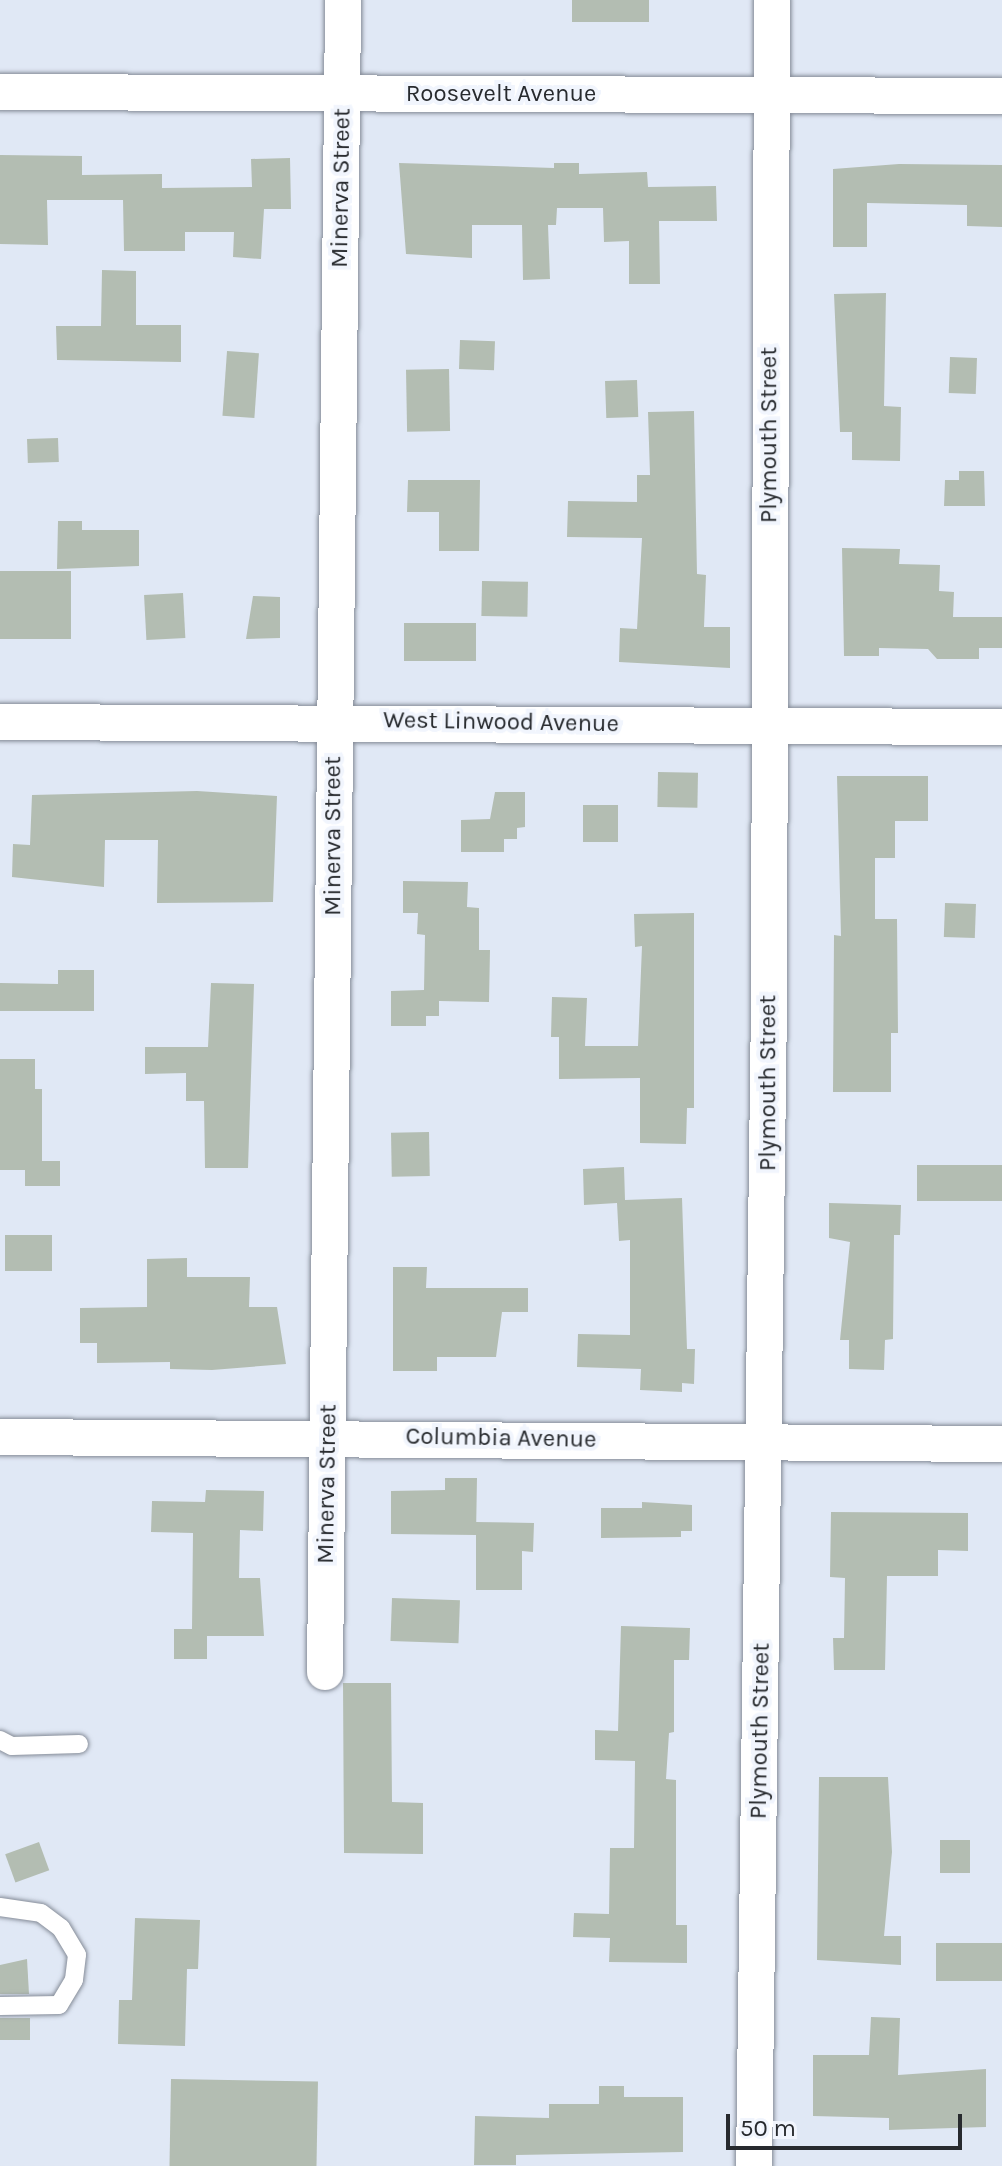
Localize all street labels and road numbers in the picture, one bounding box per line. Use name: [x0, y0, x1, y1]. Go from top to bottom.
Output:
street label: Roosevelt Avenue: [406, 80, 596, 108]
street label: Minerva Street: [325, 108, 357, 268]
street label: Plymouth Street: [755, 347, 783, 523]
street label: West Linwood Avenue: [383, 706, 619, 738]
street label: Minerva Street: [319, 756, 347, 916]
street label: Plymouth Street: [754, 995, 782, 1171]
street label: Minerva Street: [311, 1404, 343, 1564]
street label: Columbia Avenue: [405, 1422, 597, 1454]
street label: Plymouth Street: [744, 1643, 776, 1819]

